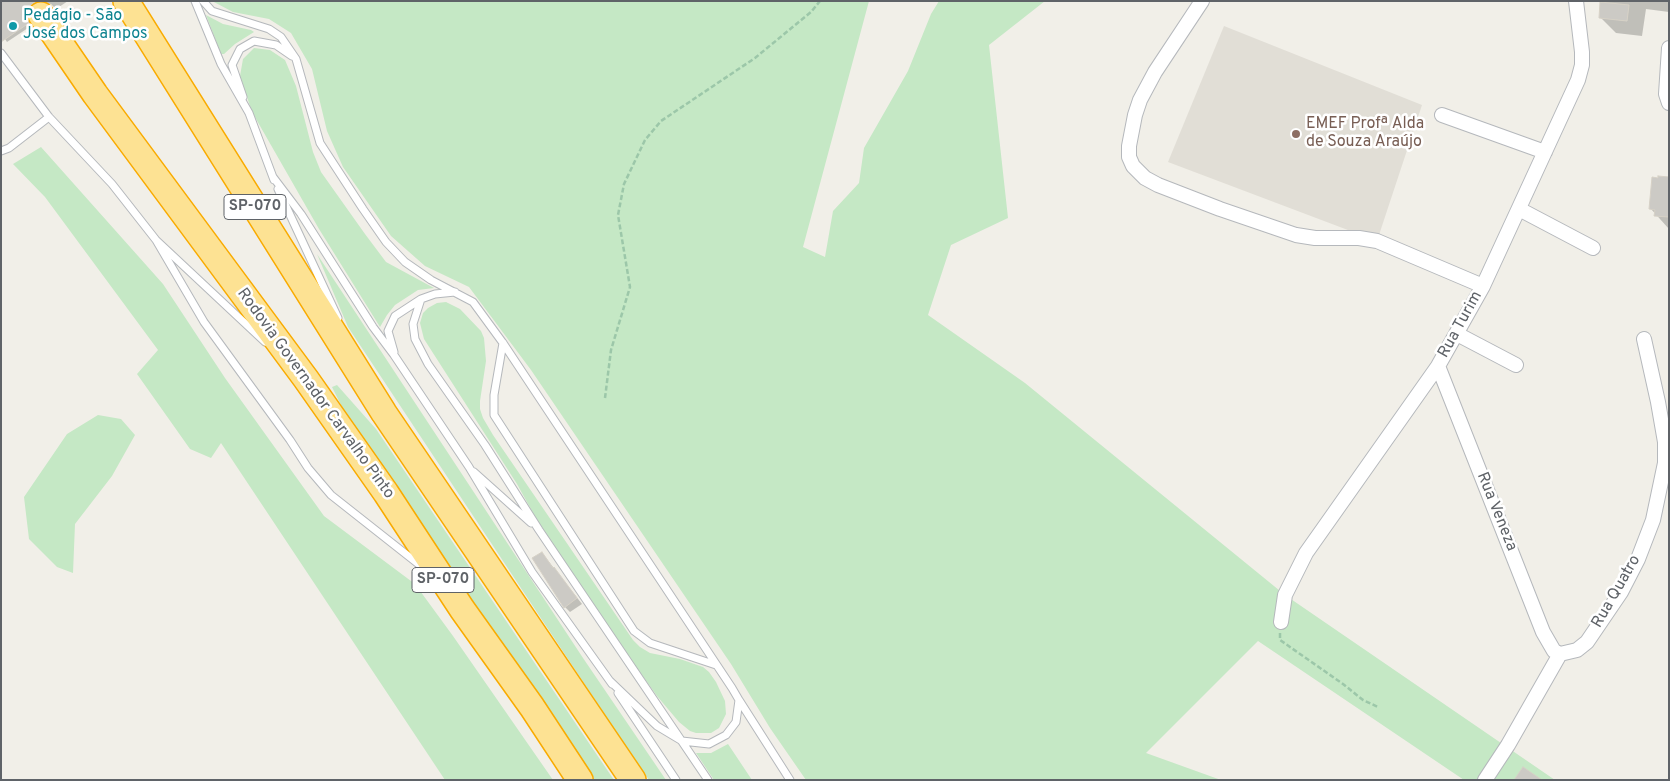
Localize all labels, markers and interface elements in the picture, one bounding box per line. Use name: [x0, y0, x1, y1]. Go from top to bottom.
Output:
place label: Pedágio - São José dos Campos: [23, 7, 148, 45]
marker: Pedágio - São José dos Campos: [7, 20, 19, 32]
place label: EMEF Profª Alda de Souza Araújo: [1306, 115, 1424, 153]
marker: EMEF Profª Alda de Souza Araújo: [1290, 128, 1302, 140]
road number: SP-070: [224, 194, 286, 220]
street label: Rodovia Governador Carvalho Pinto: [232, 285, 398, 503]
street label: Rua Turim: [1435, 288, 1487, 362]
street label: Rua Veneza: [1471, 470, 1521, 554]
street label: Rua Quatro: [1588, 552, 1646, 632]
road number: SP-070: [412, 568, 474, 592]

